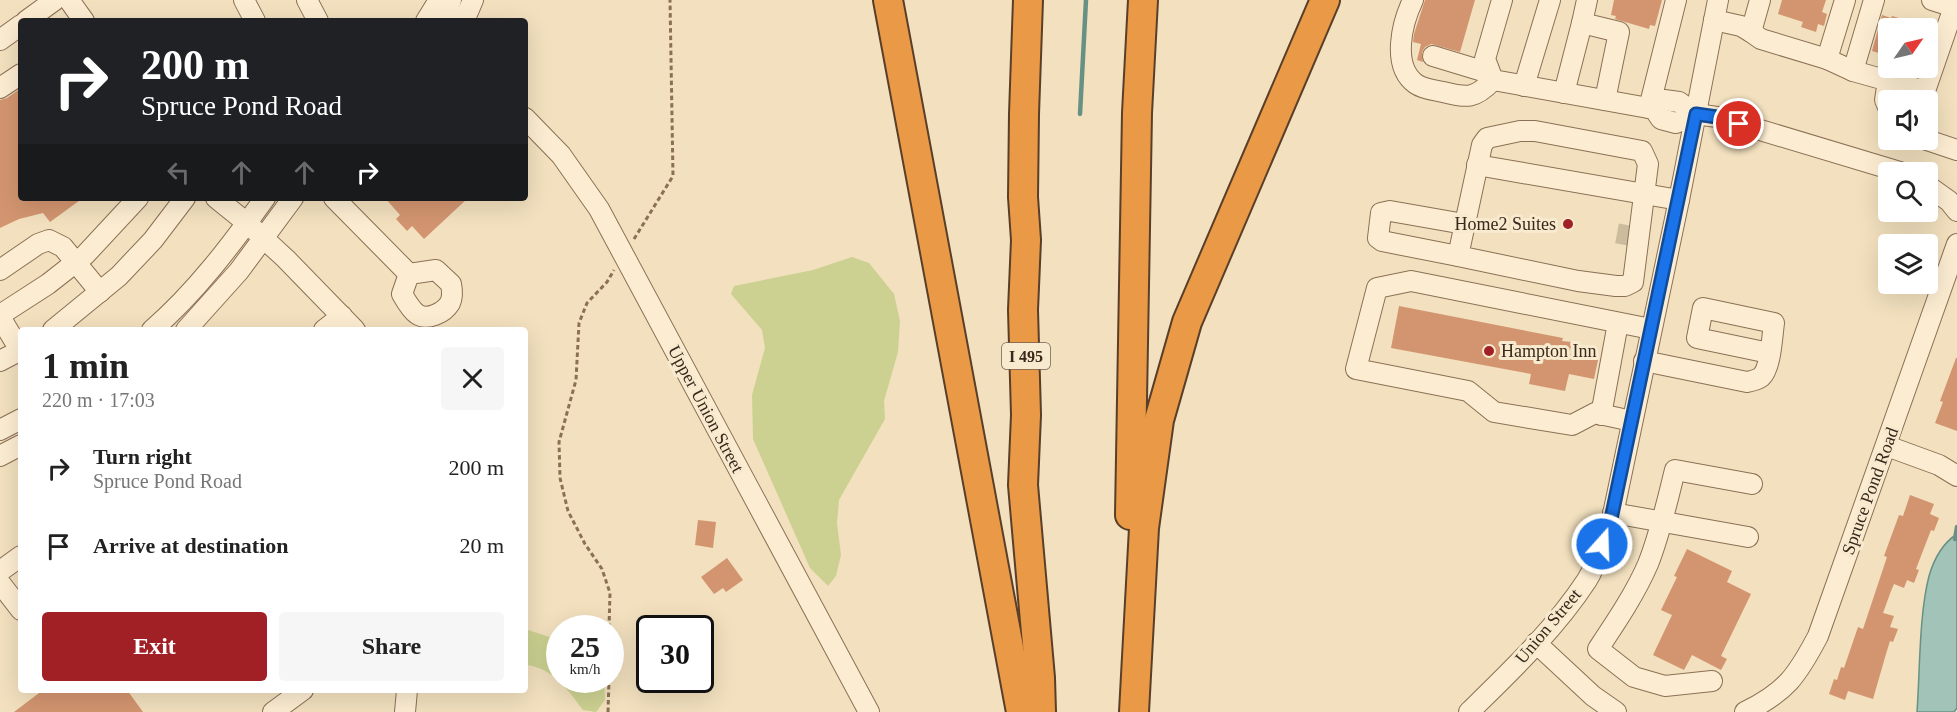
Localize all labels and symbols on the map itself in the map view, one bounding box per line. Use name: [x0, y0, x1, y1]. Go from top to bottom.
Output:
north arrow: [1878, 18, 1938, 78]
pin: [1713, 98, 1764, 149]
place label: Home2 Suites: [1455, 214, 1556, 234]
marker: Home2 Suites: [1561, 217, 1575, 231]
place label: Hampton Inn: [1501, 341, 1596, 361]
street label: Upper Union Street: [664, 342, 748, 476]
road number: I 495: [1002, 343, 1050, 369]
marker: Hampton Inn: [1482, 344, 1496, 358]
street label: Spruce Pond Road: [1838, 425, 1902, 557]
position arrow: [1570, 512, 1634, 576]
street label: Union Street: [1511, 585, 1585, 667]
speed limit sign: 30: [636, 615, 714, 693]

